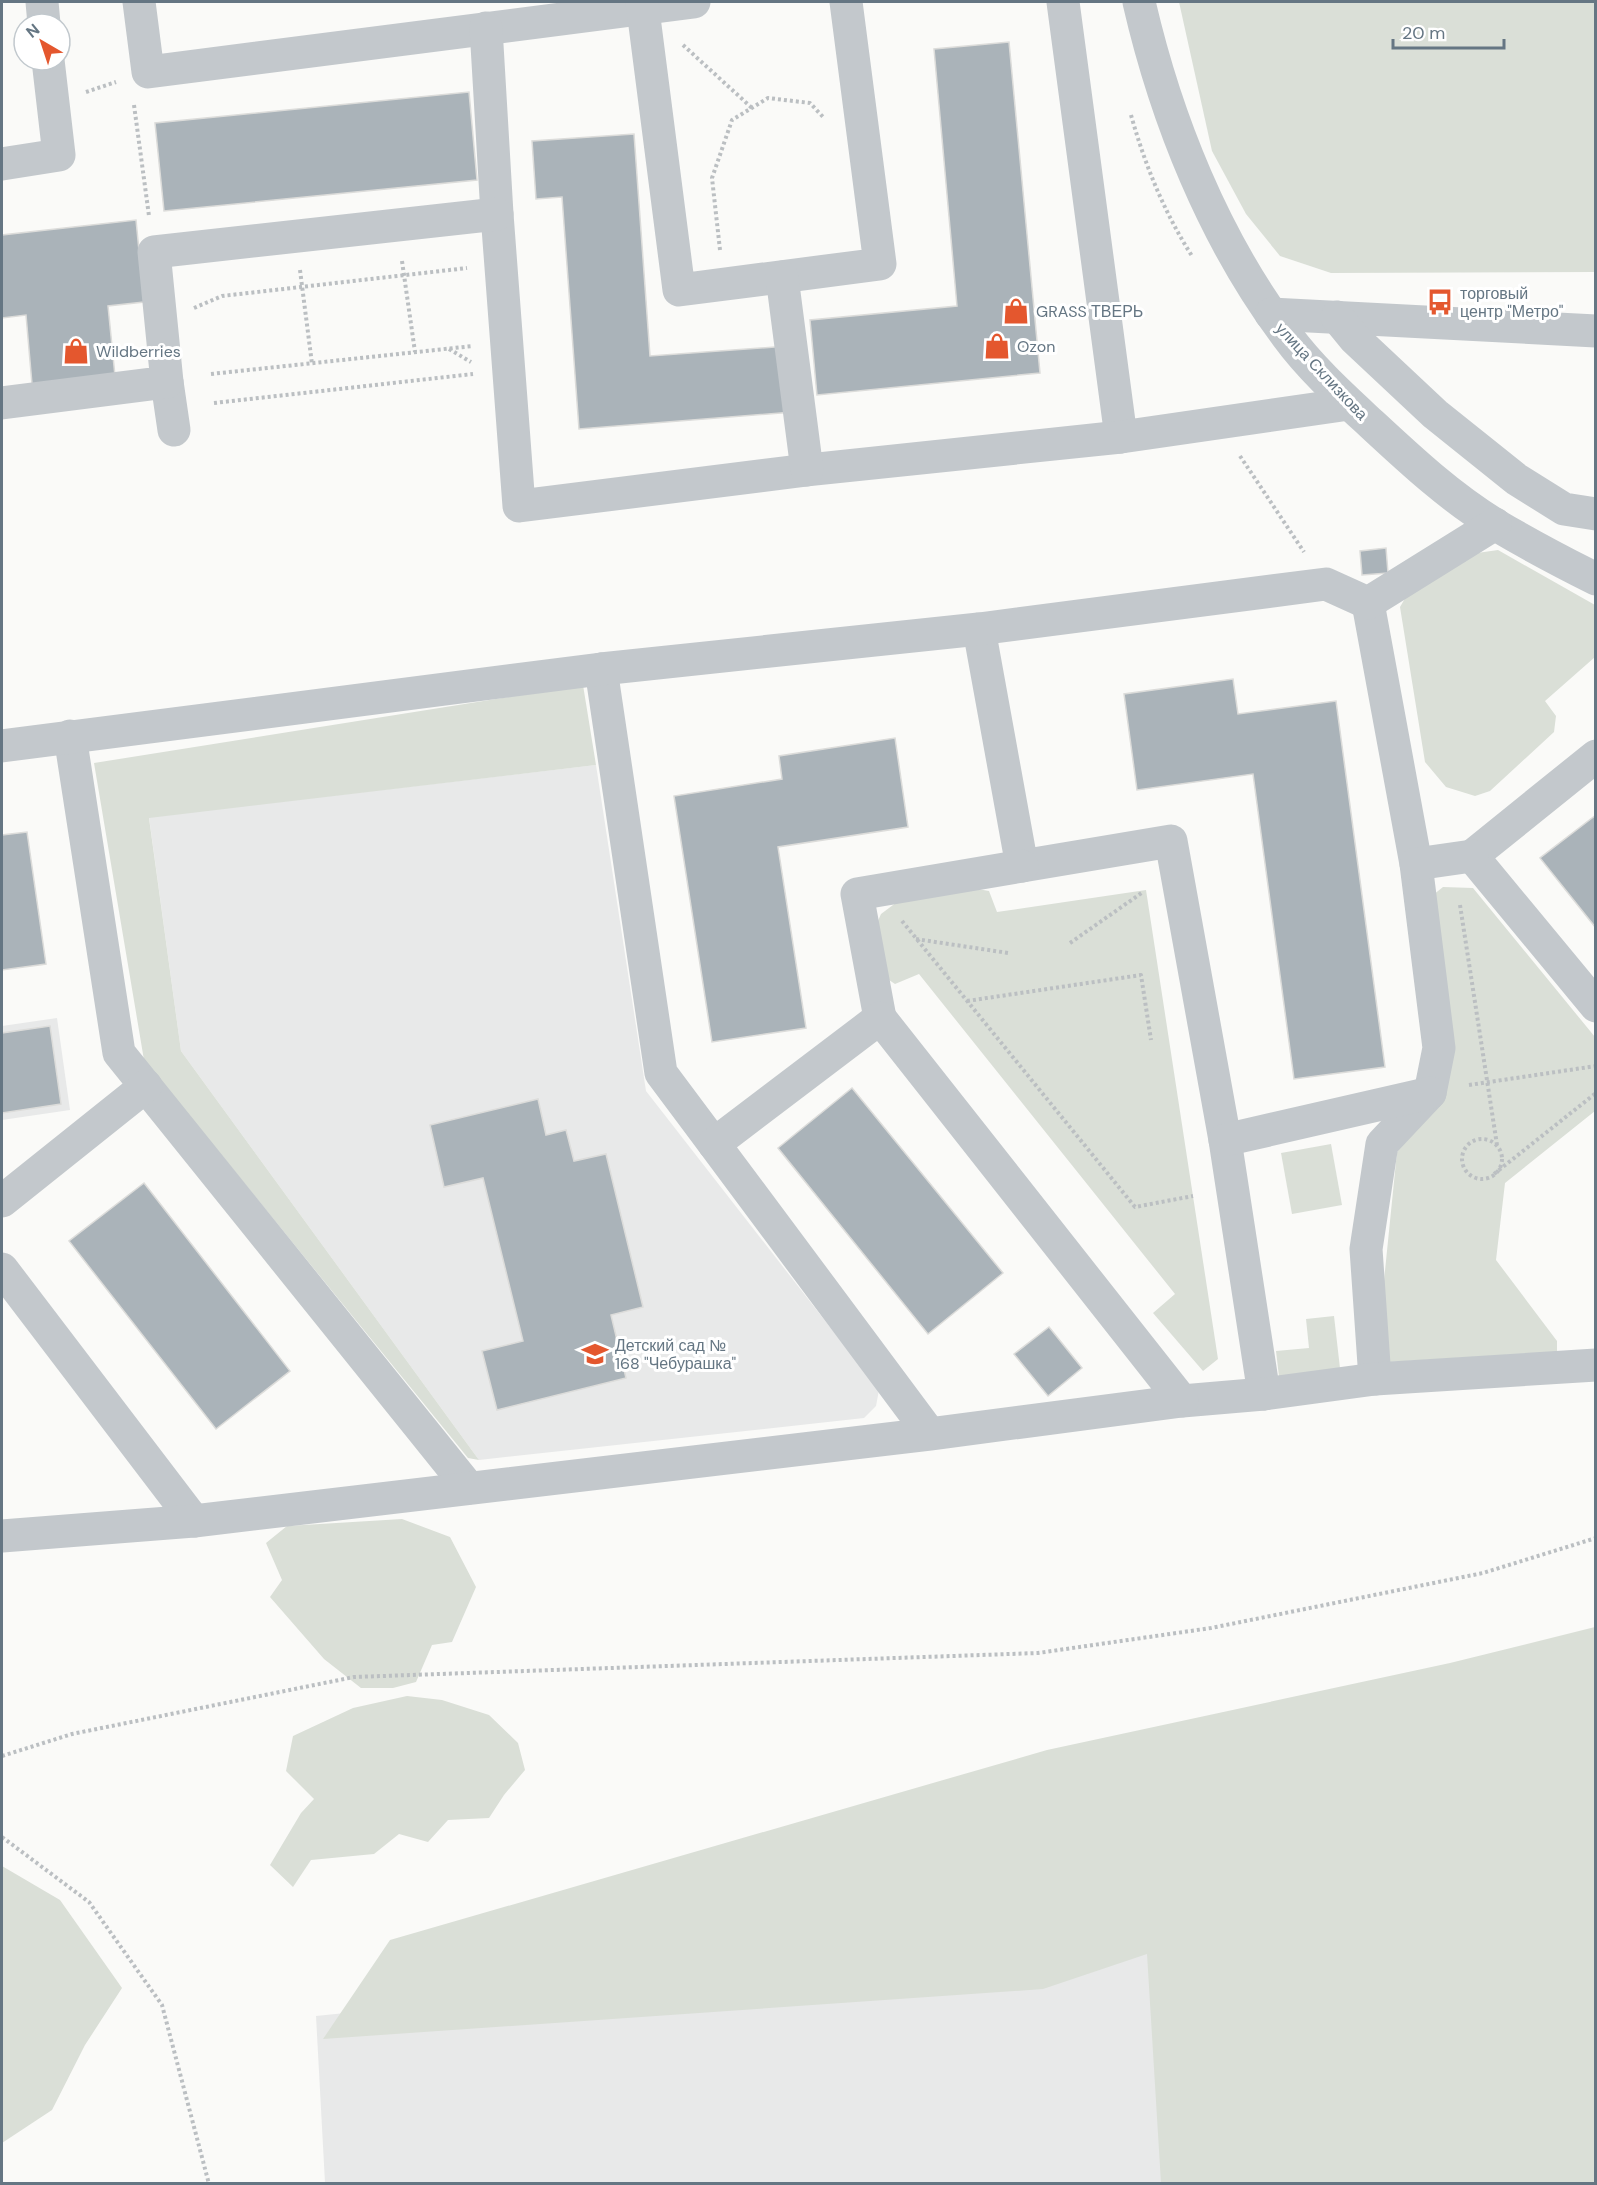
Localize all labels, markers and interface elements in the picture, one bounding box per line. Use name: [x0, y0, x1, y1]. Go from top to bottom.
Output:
north arrow: [12, 12, 72, 72]
scale bar: [1393, 12, 1504, 50]
text: N: [22, 19, 44, 43]
text: 20 m: [1402, 21, 1445, 45]
place label: торговый центр "Метро": [1460, 283, 1564, 322]
bus stop icon: торговый центр "Метро": [1425, 287, 1455, 317]
shop icon: GRASS ТВЕРЬ: [1001, 296, 1031, 326]
place label: GRASS ТВЕРЬ: [1036, 301, 1143, 322]
street label: улица Склизкова: [1271, 318, 1372, 425]
shop icon: Ozon: [982, 331, 1012, 361]
shop icon: Wildberries: [61, 336, 91, 366]
place label: Ozon: [1017, 336, 1055, 357]
place label: Wildberries: [96, 341, 181, 362]
place label: Детский сад № 168 "Чебурашка": [615, 1335, 737, 1374]
school or university icon: Детский сад № 168 "Чебурашка": [580, 1339, 610, 1369]

